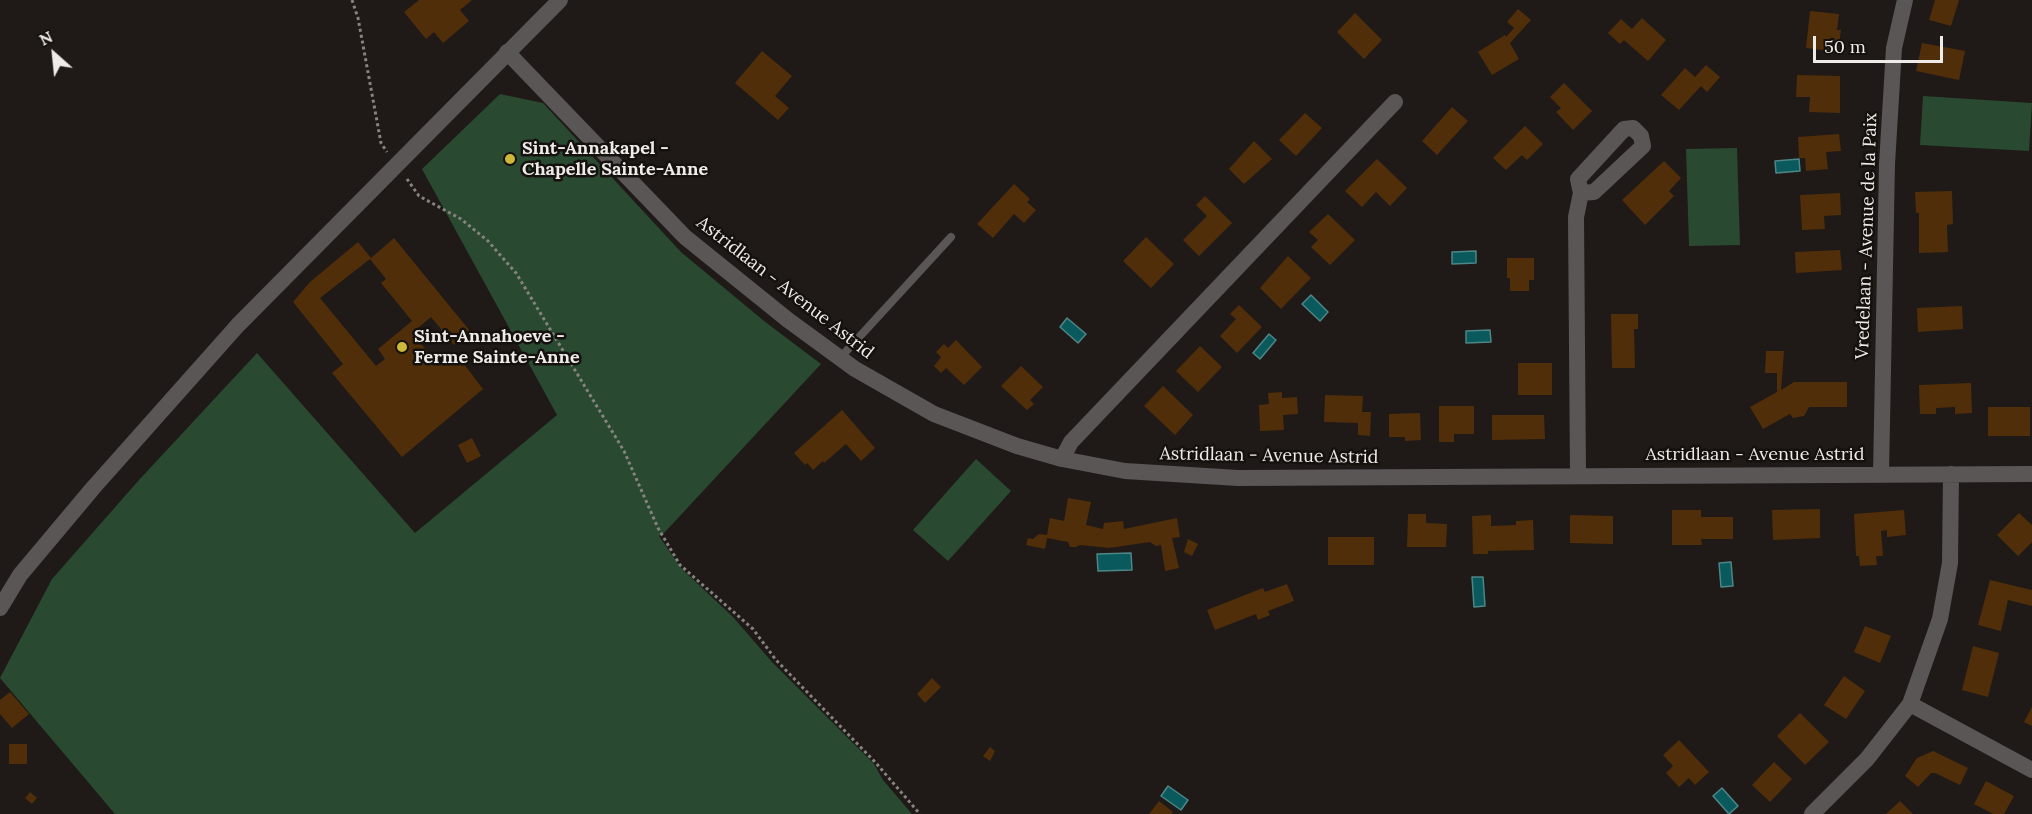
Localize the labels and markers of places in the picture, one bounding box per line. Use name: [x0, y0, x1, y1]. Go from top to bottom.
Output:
place label: Sint-Annakapel - Chapelle Sainte-Anne: [522, 138, 708, 180]
marker: Sint-Annakapel - Chapelle Sainte-Anne: [503, 152, 517, 166]
place label: Sint-Annahoeve - Ferme Sainte-Anne: [414, 326, 580, 368]
marker: Sint-Annahoeve - Ferme Sainte-Anne: [395, 340, 409, 354]

